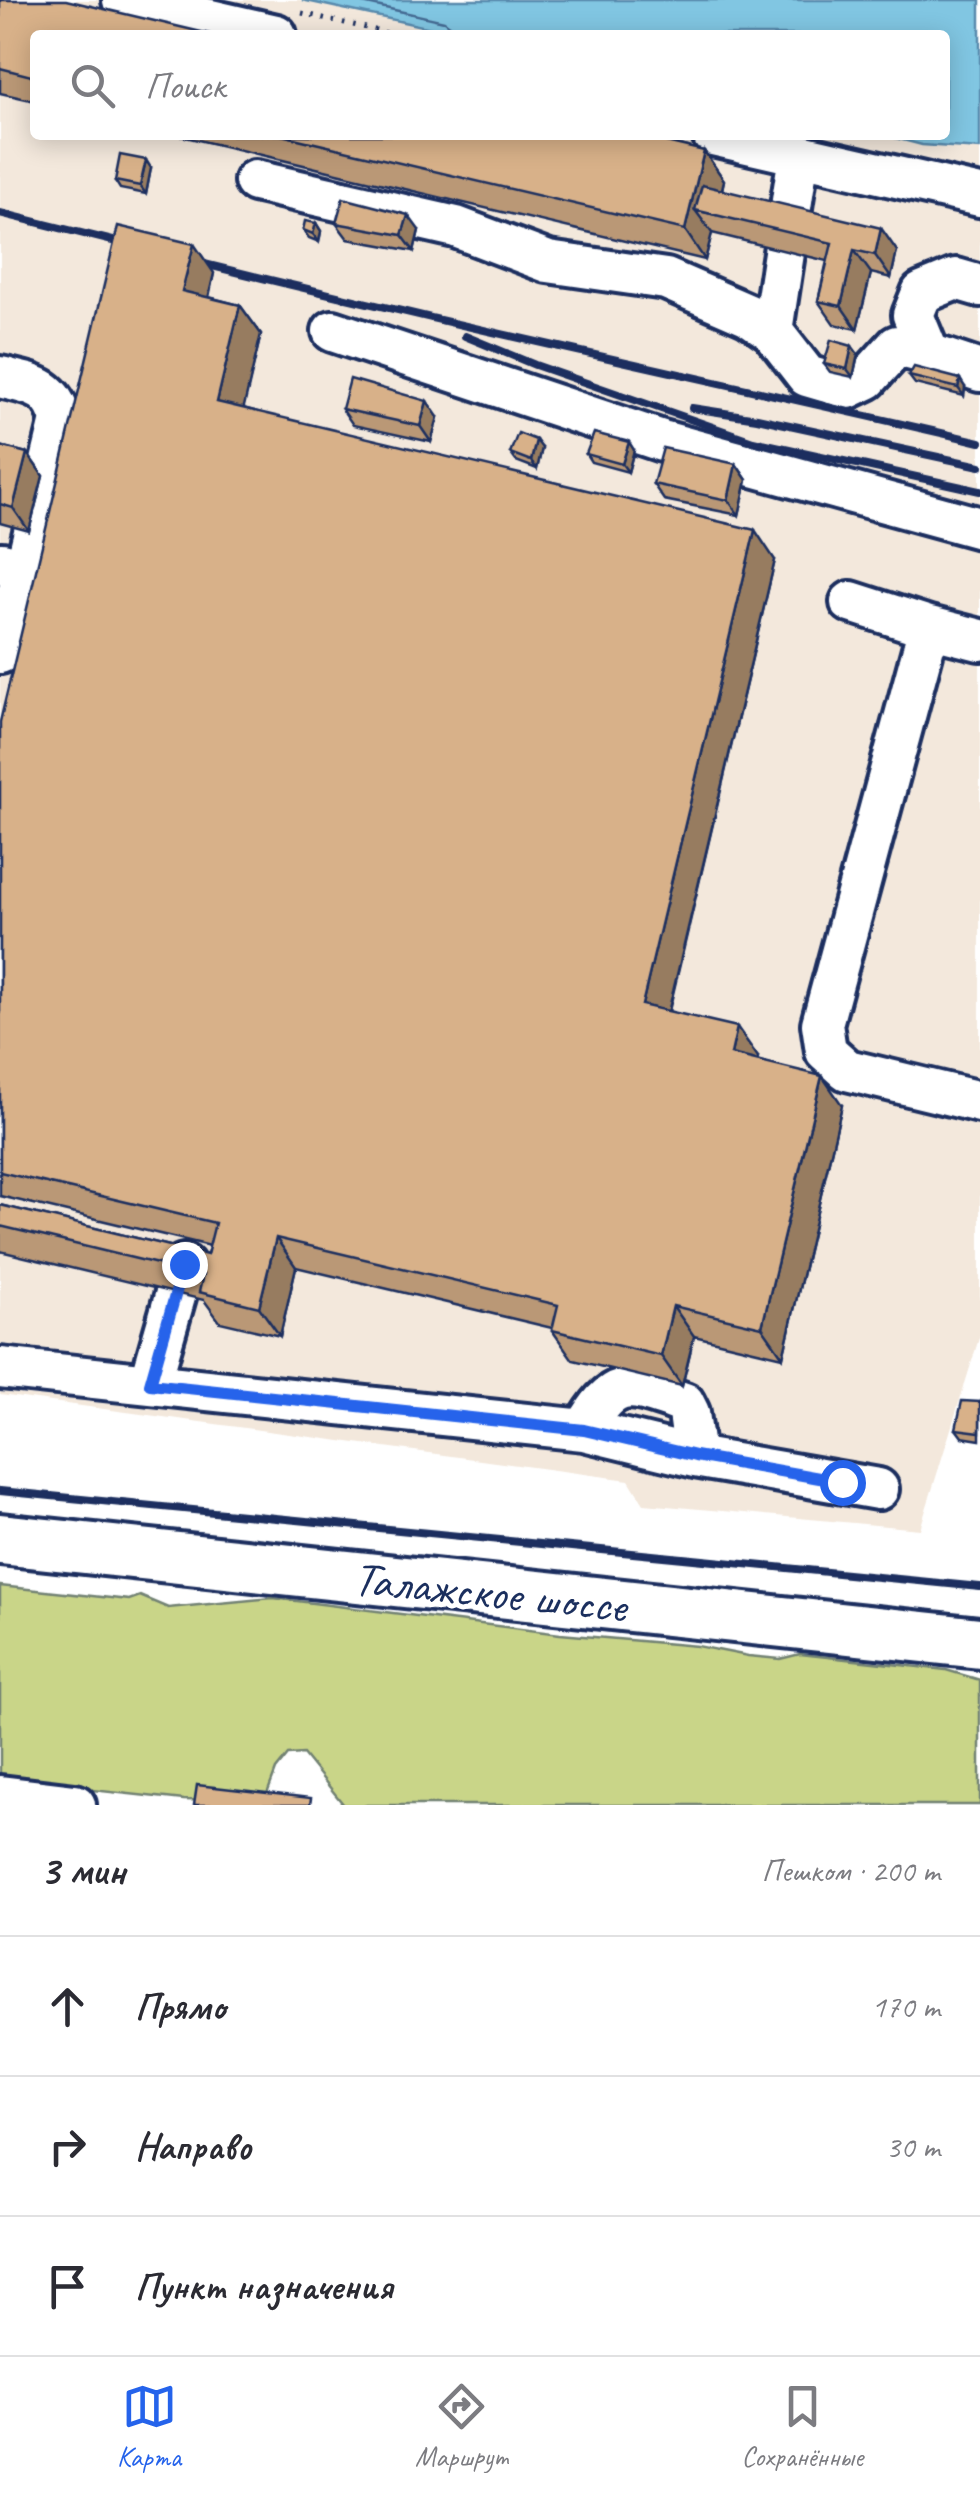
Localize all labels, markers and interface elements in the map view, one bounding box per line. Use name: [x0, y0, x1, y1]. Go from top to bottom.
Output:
search box: [30, 30, 950, 140]
icon: search: [65, 58, 120, 113]
text: Поиск: [145, 62, 225, 109]
route end: [162, 1242, 208, 1288]
route start: [820, 1460, 866, 1506]
street label: Талажское шоссе: [351, 1548, 633, 1637]
text: 3 мин: [40, 1844, 125, 1897]
text: Пешком · 200 m: [761, 1850, 940, 1891]
icon: ahead: [40, 1979, 95, 2034]
text: Прямо: [135, 1983, 225, 2030]
text: 170 m: [871, 1986, 940, 2027]
icon: right: [40, 2119, 95, 2174]
text: Направо: [135, 2123, 251, 2170]
text: 30 m: [886, 2126, 940, 2167]
icon: arrive: [40, 2259, 95, 2314]
text: Пункт назначения: [135, 2263, 392, 2310]
tab: Карта: [117, 2379, 181, 2474]
tab: Маршрут: [415, 2379, 507, 2474]
tab: Сохранённые: [741, 2379, 863, 2474]

